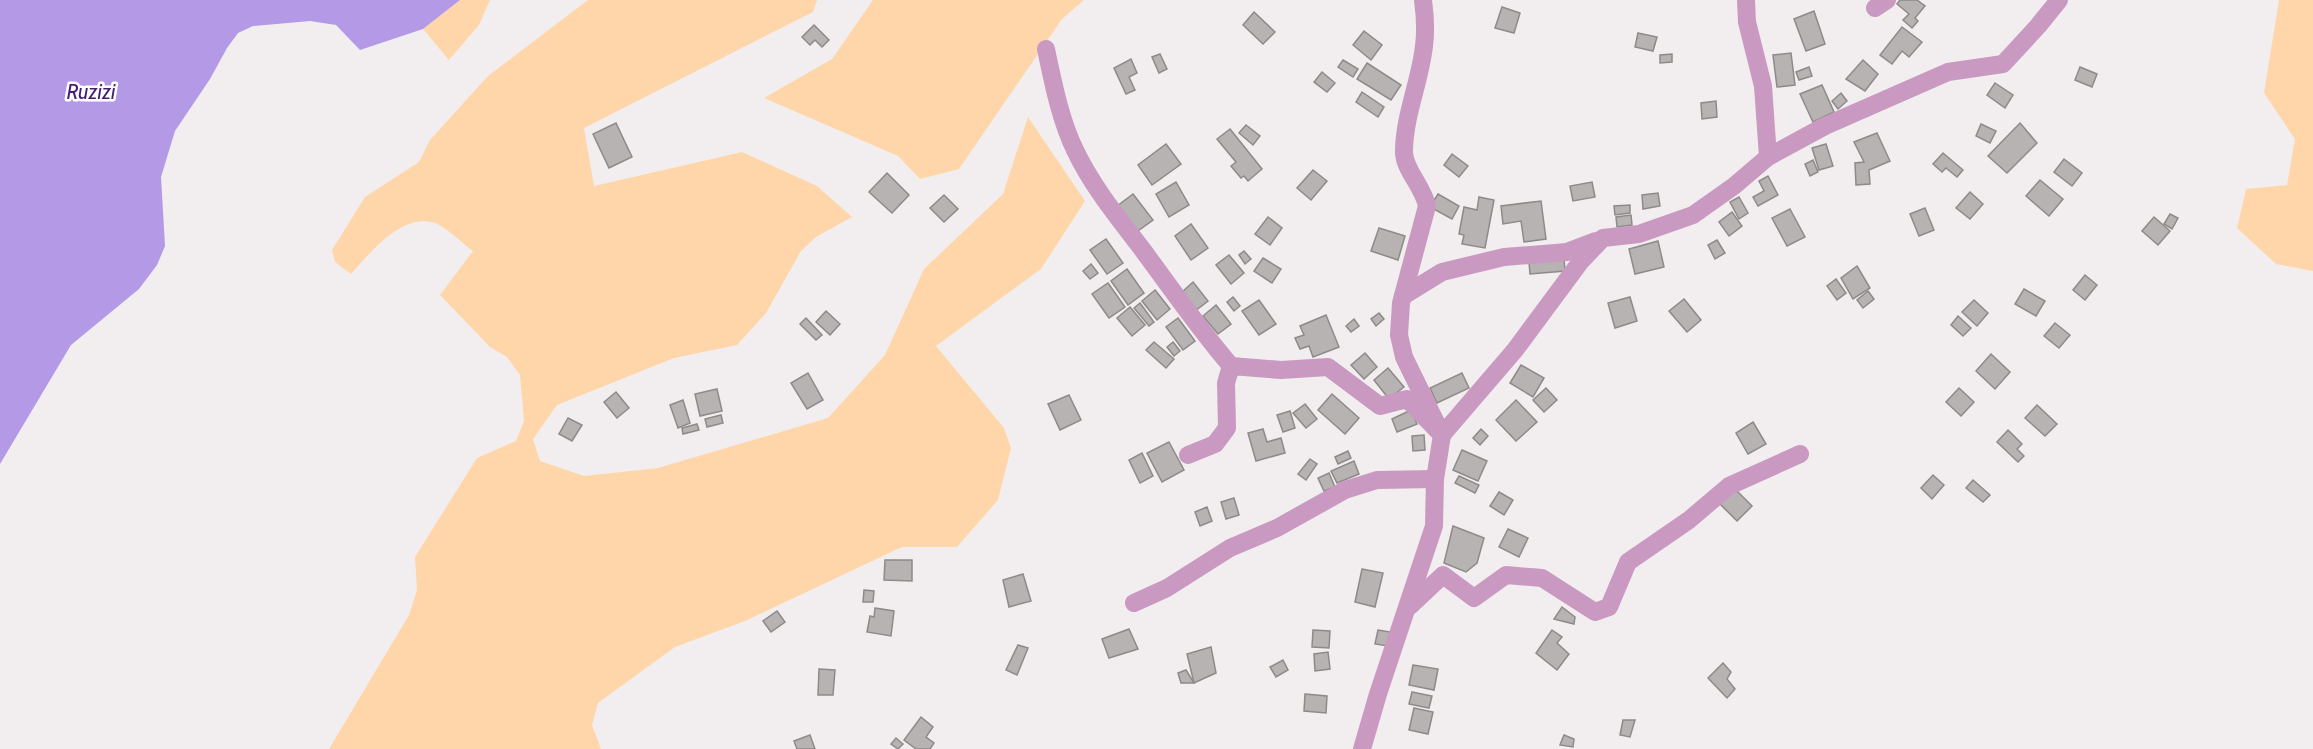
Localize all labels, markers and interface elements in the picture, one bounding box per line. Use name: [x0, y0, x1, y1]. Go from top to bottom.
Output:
water label: Ruzizi: [66, 79, 116, 104]

